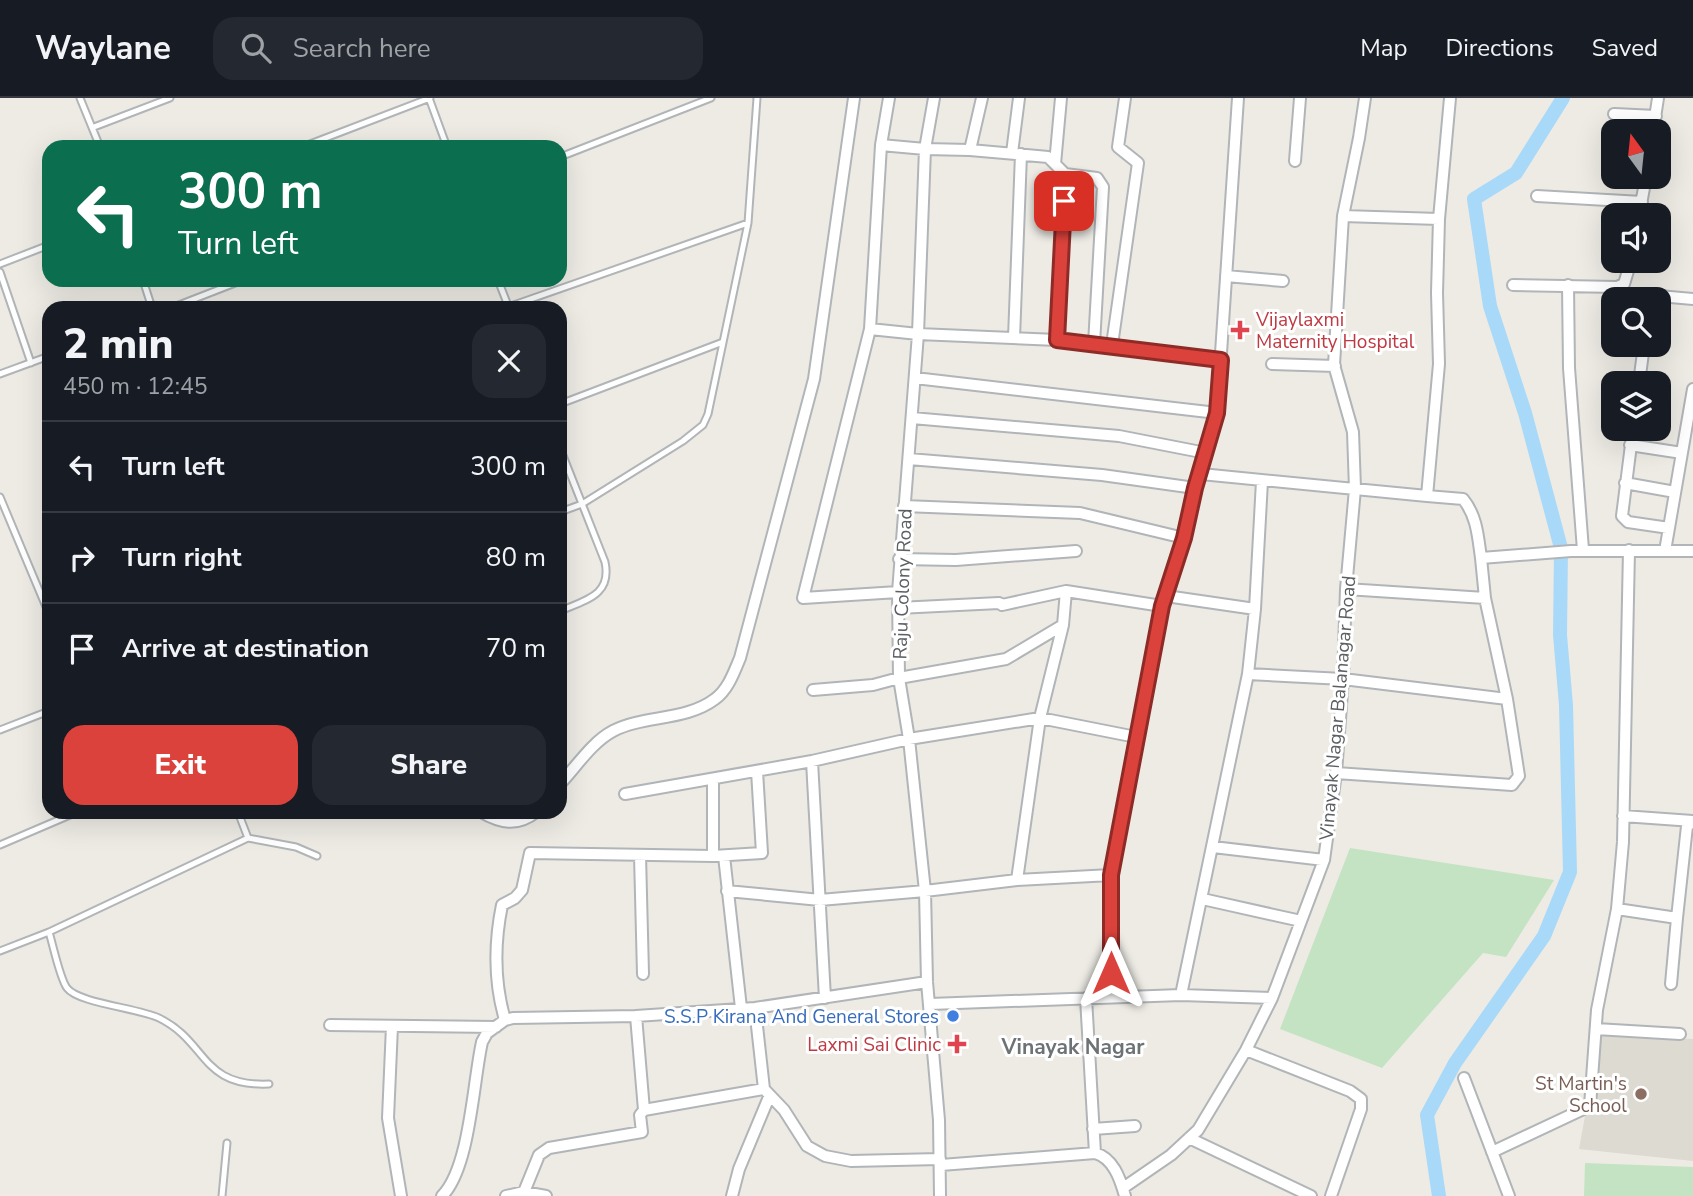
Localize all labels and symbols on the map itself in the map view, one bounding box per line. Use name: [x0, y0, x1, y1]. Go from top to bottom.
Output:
north arrow: [1601, 119, 1671, 189]
pin: [1034, 171, 1094, 231]
place label: Vijaylaxmi Maternity Hospital: [1255, 307, 1415, 355]
marker: Vijaylaxmi Maternity Hospital: [1230, 320, 1250, 340]
street label: Raju Colony Road: [887, 508, 919, 660]
street label: Vinayak Nagar Balanagar Road: [1313, 575, 1363, 843]
position arrow: [1074, 936, 1148, 1010]
place label: S.S.P Kirana And General Stores: [664, 1004, 939, 1030]
marker: S.S.P Kirana And General Stores: [945, 1008, 961, 1024]
place label: Laxmi Sai Clinic: [807, 1032, 941, 1058]
district label: Vinayak Nagar: [1001, 1033, 1145, 1061]
marker: Laxmi Sai Clinic: [947, 1034, 967, 1054]
place label: St Martin's School: [1535, 1071, 1627, 1119]
marker: St Martin's School: [1633, 1086, 1649, 1102]

